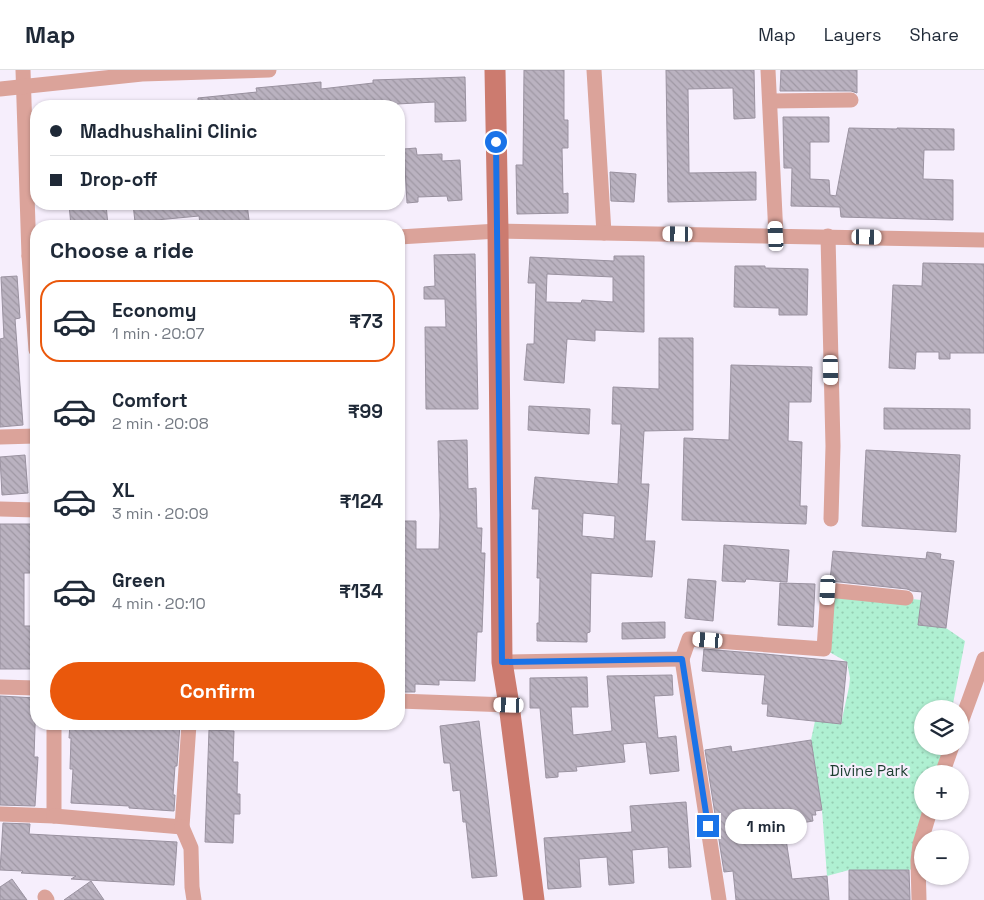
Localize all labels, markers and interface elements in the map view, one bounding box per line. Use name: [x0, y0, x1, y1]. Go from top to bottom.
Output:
text: Map: [25, 19, 75, 50]
text: Map: [758, 23, 796, 46]
text: Layers: [824, 23, 881, 46]
text: Share: [909, 23, 959, 46]
text: Madhushalini Clinic: [80, 119, 258, 144]
route start: [485, 131, 507, 153]
text: Drop-off: [80, 167, 158, 192]
car: [767, 221, 784, 251]
car: [662, 226, 693, 242]
car: [851, 229, 882, 245]
text: Choose a ride: [50, 236, 194, 264]
text: Economy: [112, 298, 196, 323]
icon: car: [52, 299, 97, 344]
text: ₹73: [349, 309, 383, 334]
text: 1 min · 20:07: [112, 323, 204, 344]
car: [823, 355, 838, 385]
text: Comfort: [112, 388, 188, 413]
icon: car: [52, 389, 97, 434]
text: ₹99: [348, 399, 383, 424]
text: 2 min · 20:08: [112, 413, 209, 434]
text: XL: [112, 478, 135, 503]
icon: car: [52, 479, 97, 524]
text: ₹124: [340, 489, 383, 514]
text: 3 min · 20:09: [112, 503, 208, 524]
text: Green: [112, 568, 165, 593]
icon: car: [52, 569, 97, 614]
car: [819, 575, 836, 605]
text: ₹134: [339, 579, 383, 604]
text: 4 min · 20:10: [112, 593, 206, 614]
car: [692, 631, 723, 649]
button: Confirm: [50, 662, 385, 720]
car: [493, 697, 524, 713]
map controls: [914, 700, 969, 885]
button: layers: [914, 700, 969, 755]
park label: Divine Park: [830, 761, 908, 780]
button: +: [914, 765, 969, 820]
callout: 1 min: [726, 808, 808, 844]
route end: [697, 815, 719, 837]
text: 1 min: [746, 816, 786, 837]
button: −: [914, 830, 969, 885]

